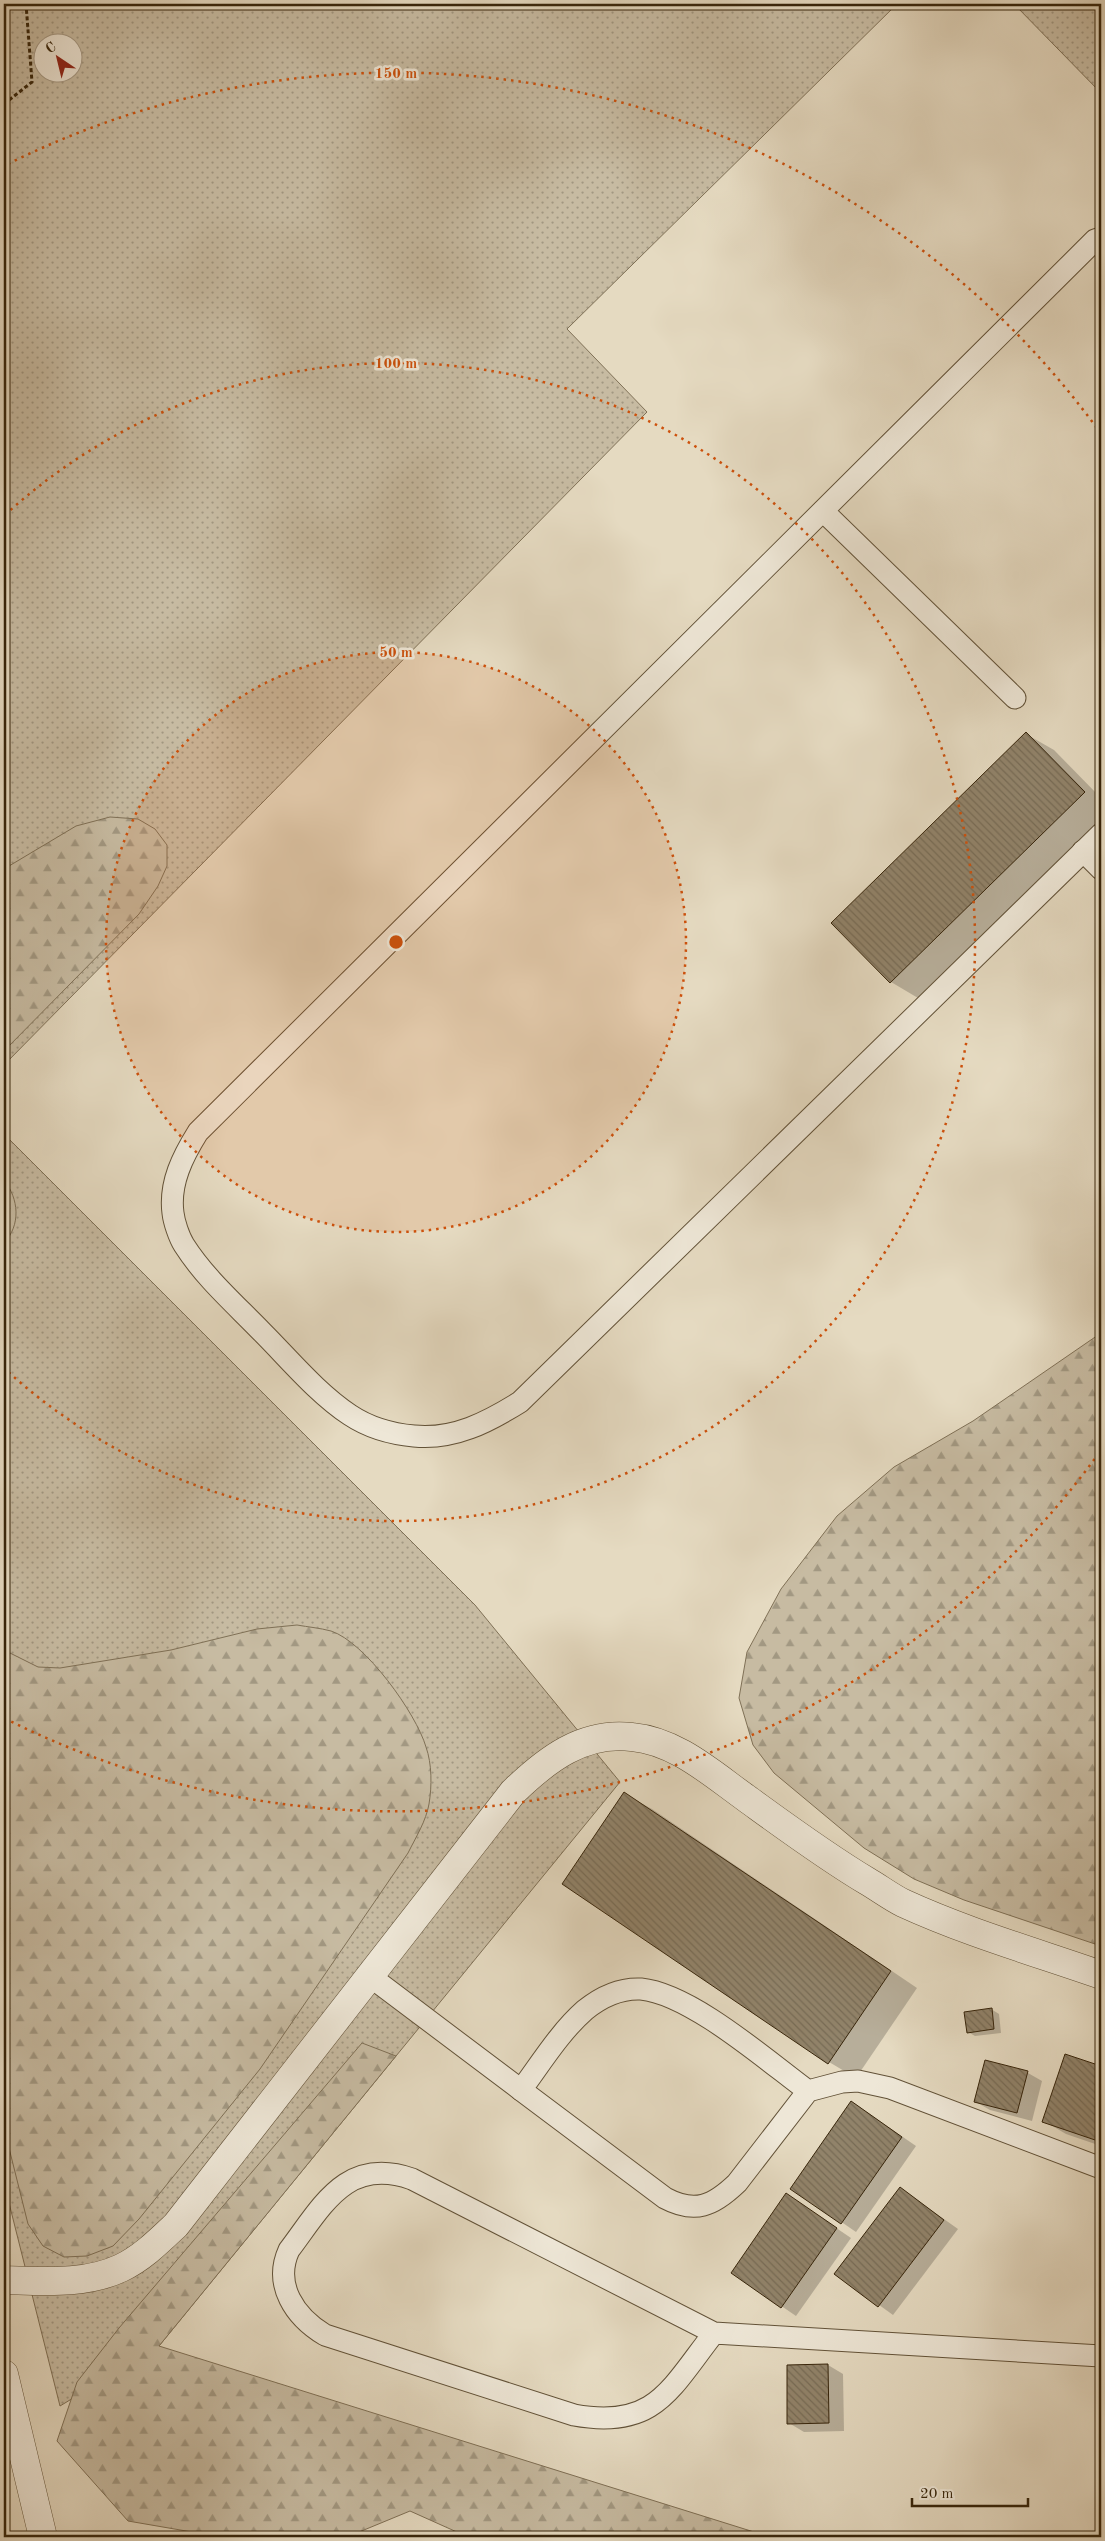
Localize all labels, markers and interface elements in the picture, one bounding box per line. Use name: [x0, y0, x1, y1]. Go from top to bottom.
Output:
north arrow: [32, 32, 82, 82]
text: С: [43, 40, 59, 57]
text: 150 m: [375, 67, 417, 82]
text: 100 m: [375, 357, 417, 372]
text: 50 m: [379, 646, 413, 661]
centre of rings: [387, 933, 405, 951]
scale bar: [912, 2476, 1029, 2508]
text: 20 m: [920, 2487, 954, 2502]

